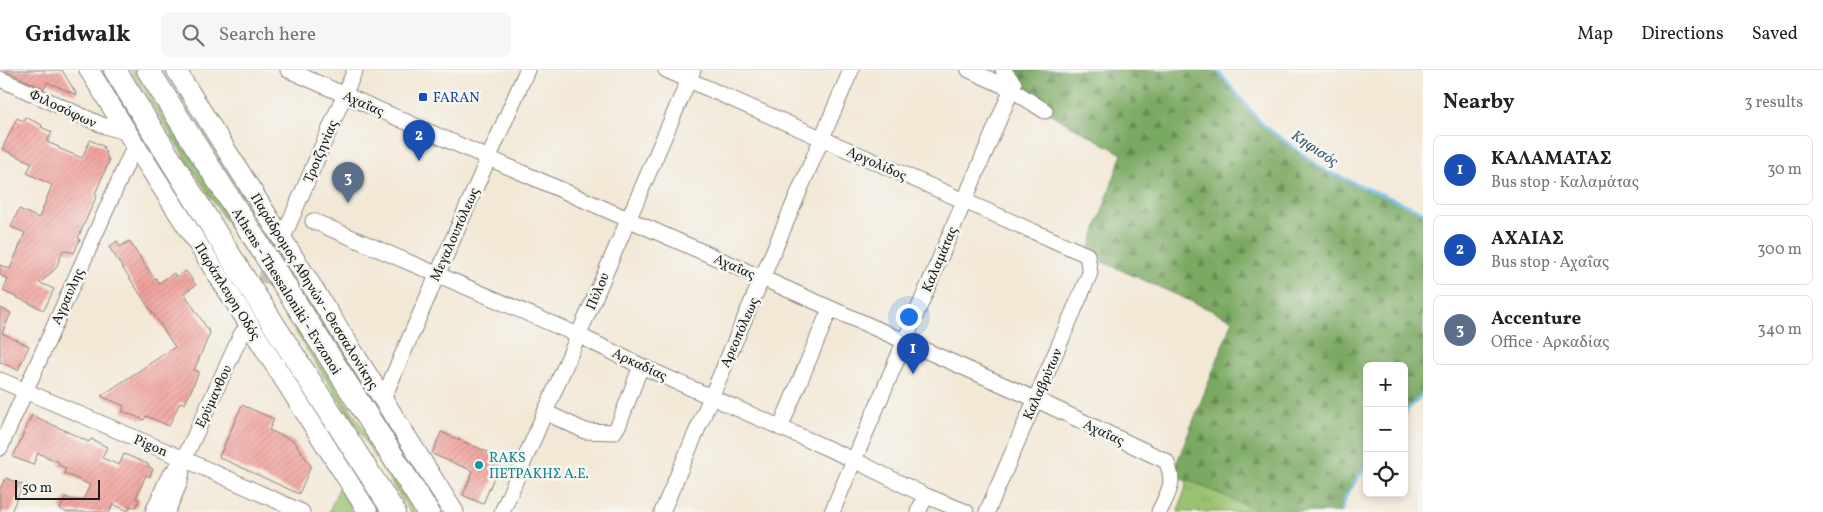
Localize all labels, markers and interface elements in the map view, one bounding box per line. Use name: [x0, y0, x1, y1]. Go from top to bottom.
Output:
search box: [161, 12, 511, 57]
text: Gridwalk: [25, 18, 131, 52]
icon: search: [179, 21, 207, 49]
text: Search here: [219, 22, 316, 48]
text: Map: [1577, 22, 1613, 47]
text: Directions: [1641, 22, 1724, 47]
text: Saved: [1752, 22, 1798, 47]
street label: Φιλοσόφων: [26, 86, 99, 133]
street label: Αχαΐας: [340, 87, 387, 122]
text: Nearby: [1443, 88, 1514, 117]
place label: FARAN: [433, 89, 480, 108]
marker: FARAN: [417, 91, 429, 103]
text: 3 results: [1744, 92, 1803, 114]
street label: Τροιζηνίας: [300, 117, 343, 186]
pin: 2: [403, 120, 435, 161]
water label: Κηφισός: [1287, 126, 1342, 173]
street label: Αργολίδος: [843, 143, 909, 186]
text: ΚΑΛΑΜΑΤΑΣ: [1491, 146, 1611, 172]
text: 1: [1457, 159, 1463, 181]
text: 30 m: [1767, 159, 1802, 181]
pin: 3: [332, 162, 364, 203]
text: Bus stop · Καλαμάτας: [1491, 172, 1639, 194]
street label: Μεγαλουπόλεως: [426, 185, 485, 285]
street label: Παράδρομος Αθηνών - Θεσσαλονίκης: [245, 190, 382, 394]
street label: Athens - Thessaloniki - Evzonoi: [226, 205, 345, 379]
street label: Καλαμάτας: [918, 224, 963, 295]
text: AXAΙΑΣ: [1491, 226, 1564, 252]
street label: Παράπλευρη Οδός: [189, 239, 264, 344]
text: 2: [1456, 239, 1464, 261]
text: 300 m: [1757, 239, 1802, 261]
street label: Αχαΐας: [711, 250, 758, 285]
text: Bus stop · Αχαΐας: [1491, 252, 1609, 274]
street label: Αγραυλης: [47, 265, 89, 328]
street label: Πύλου: [582, 270, 615, 313]
street label: Αρεοπόλεως: [716, 294, 764, 371]
your location: [896, 304, 922, 330]
text: Accenture: [1491, 306, 1581, 332]
text: 3: [1456, 319, 1464, 341]
text: 340 m: [1758, 319, 1802, 341]
text: Office · Αρκαδίας: [1491, 332, 1609, 354]
pin: 1: [897, 333, 929, 374]
street label: Αρκαδίας: [609, 344, 670, 386]
street label: Καλαβρύτων: [1019, 346, 1068, 423]
street label: Ερύμανθου: [191, 362, 237, 431]
map controls: [1363, 362, 1408, 497]
button: +: [1363, 362, 1408, 407]
button: −: [1363, 407, 1408, 452]
street label: Αχαΐας: [1080, 416, 1127, 451]
street label: Pigon: [130, 431, 170, 462]
place label: RAKS ΠΕΤΡΑΚΗΣ Α.Ε.: [489, 449, 589, 484]
button: locate: [1363, 452, 1408, 497]
marker: RAKS ΠΕΤΡΑΚΗΣ Α.Ε.: [473, 459, 485, 471]
scale bar: [15, 477, 100, 500]
text: 50 m: [22, 479, 52, 498]

